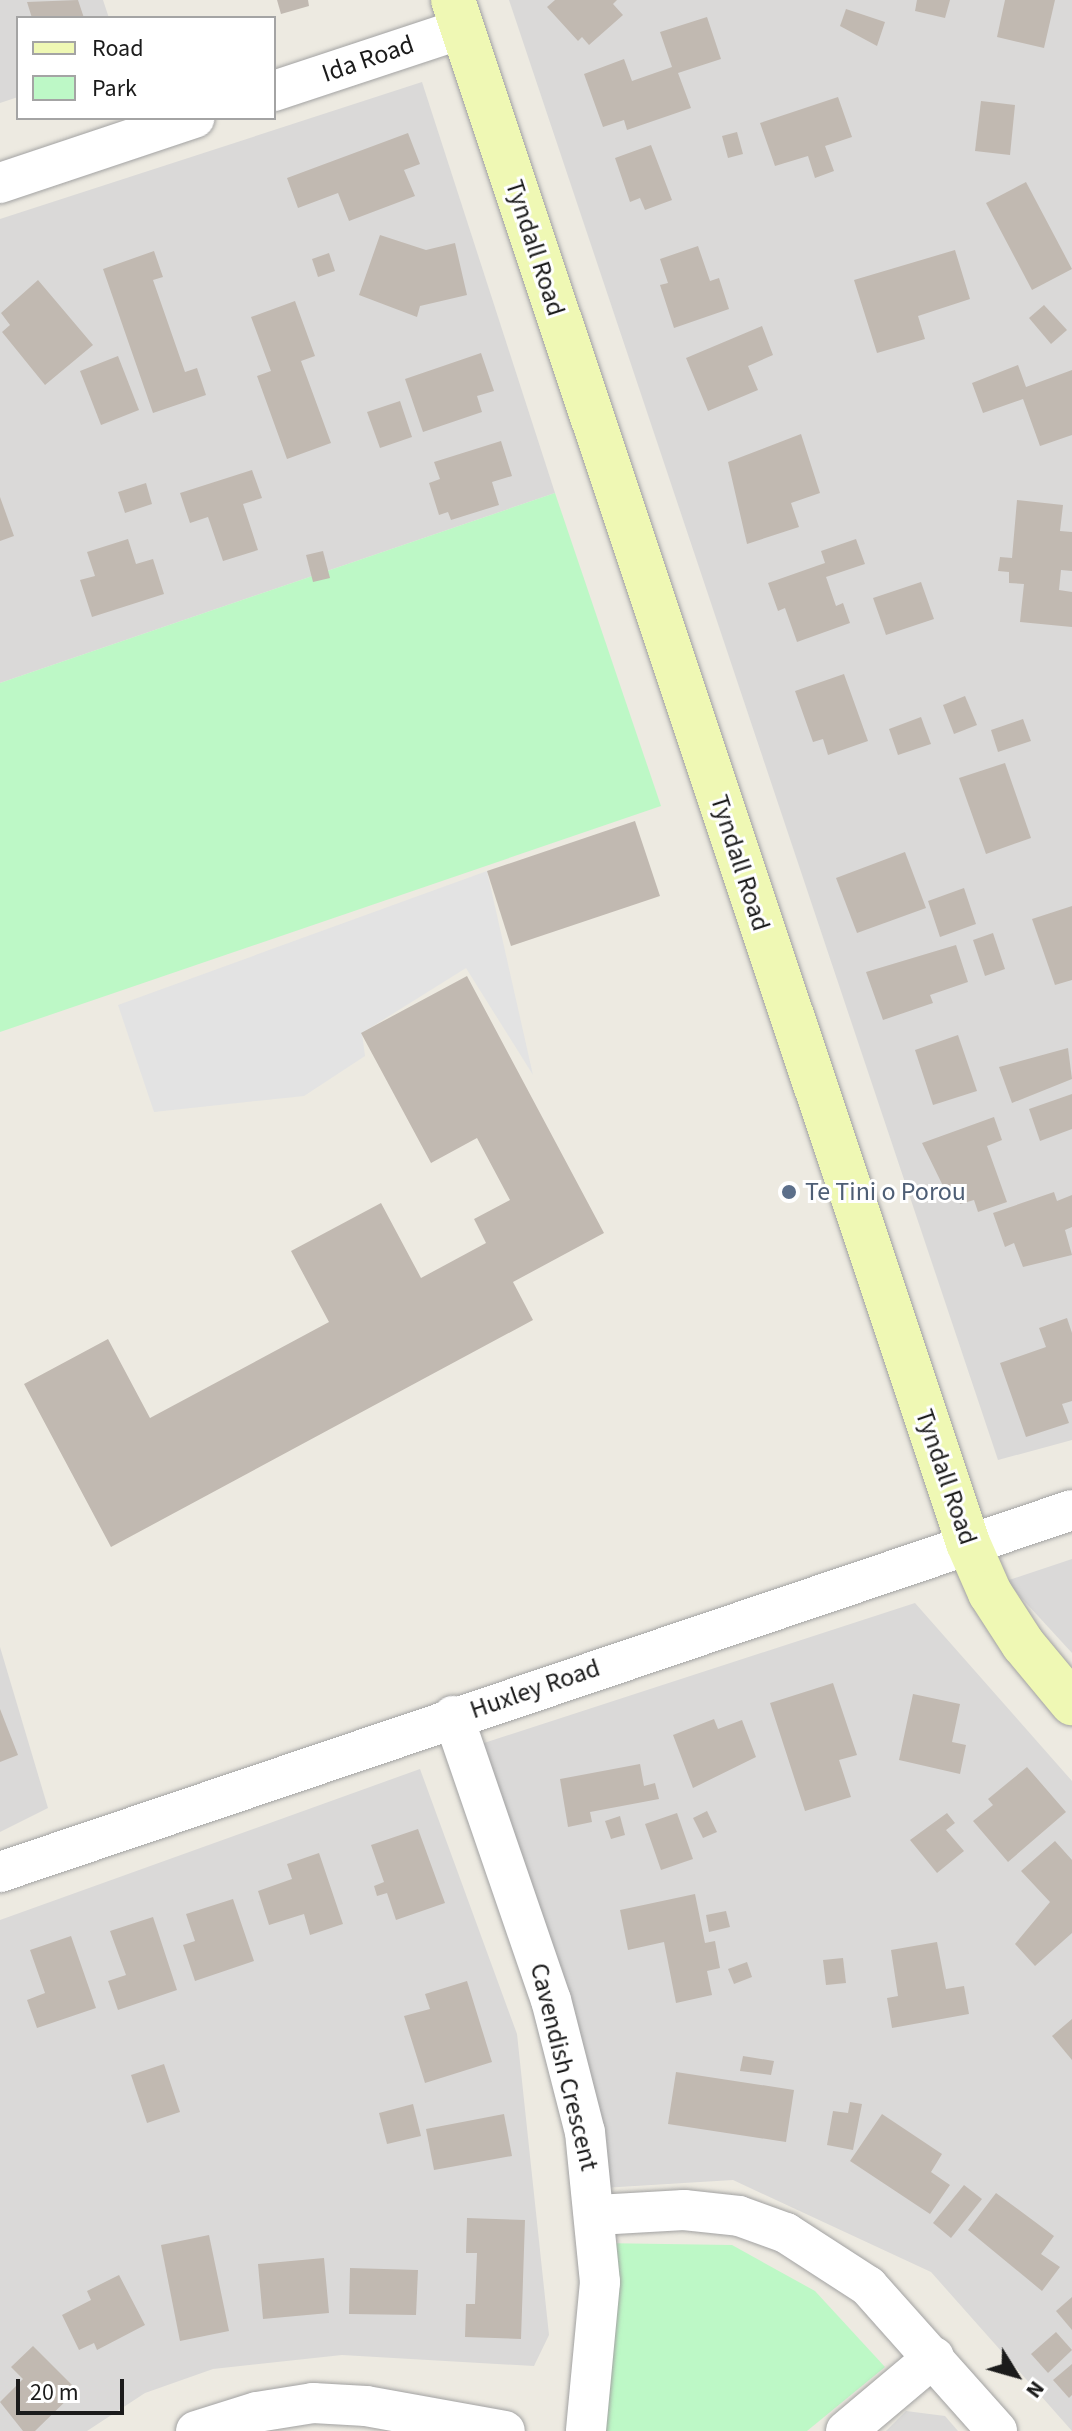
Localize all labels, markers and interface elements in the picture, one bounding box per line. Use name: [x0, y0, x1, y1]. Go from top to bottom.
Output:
legend: [16, 16, 276, 120]
street label: Ida Road: [318, 29, 418, 89]
text: Road: [92, 31, 144, 66]
text: Park: [92, 71, 137, 106]
street label: Tyndall Road: [498, 176, 572, 320]
street label: Tyndall Road: [703, 791, 777, 935]
place label: Te Tini o Porou: [805, 1176, 966, 1208]
marker: Te Tini o Porou: [780, 1183, 798, 1201]
street label: Tyndall Road: [908, 1405, 984, 1549]
street label: Huxley Road: [466, 1652, 604, 1726]
street label: Cavendish Crescent: [523, 1960, 605, 2174]
north arrow: [976, 2335, 1056, 2415]
scale bar: [20, 2363, 128, 2413]
text: N: [1018, 2374, 1052, 2405]
text: 20 m: [30, 2375, 79, 2410]

